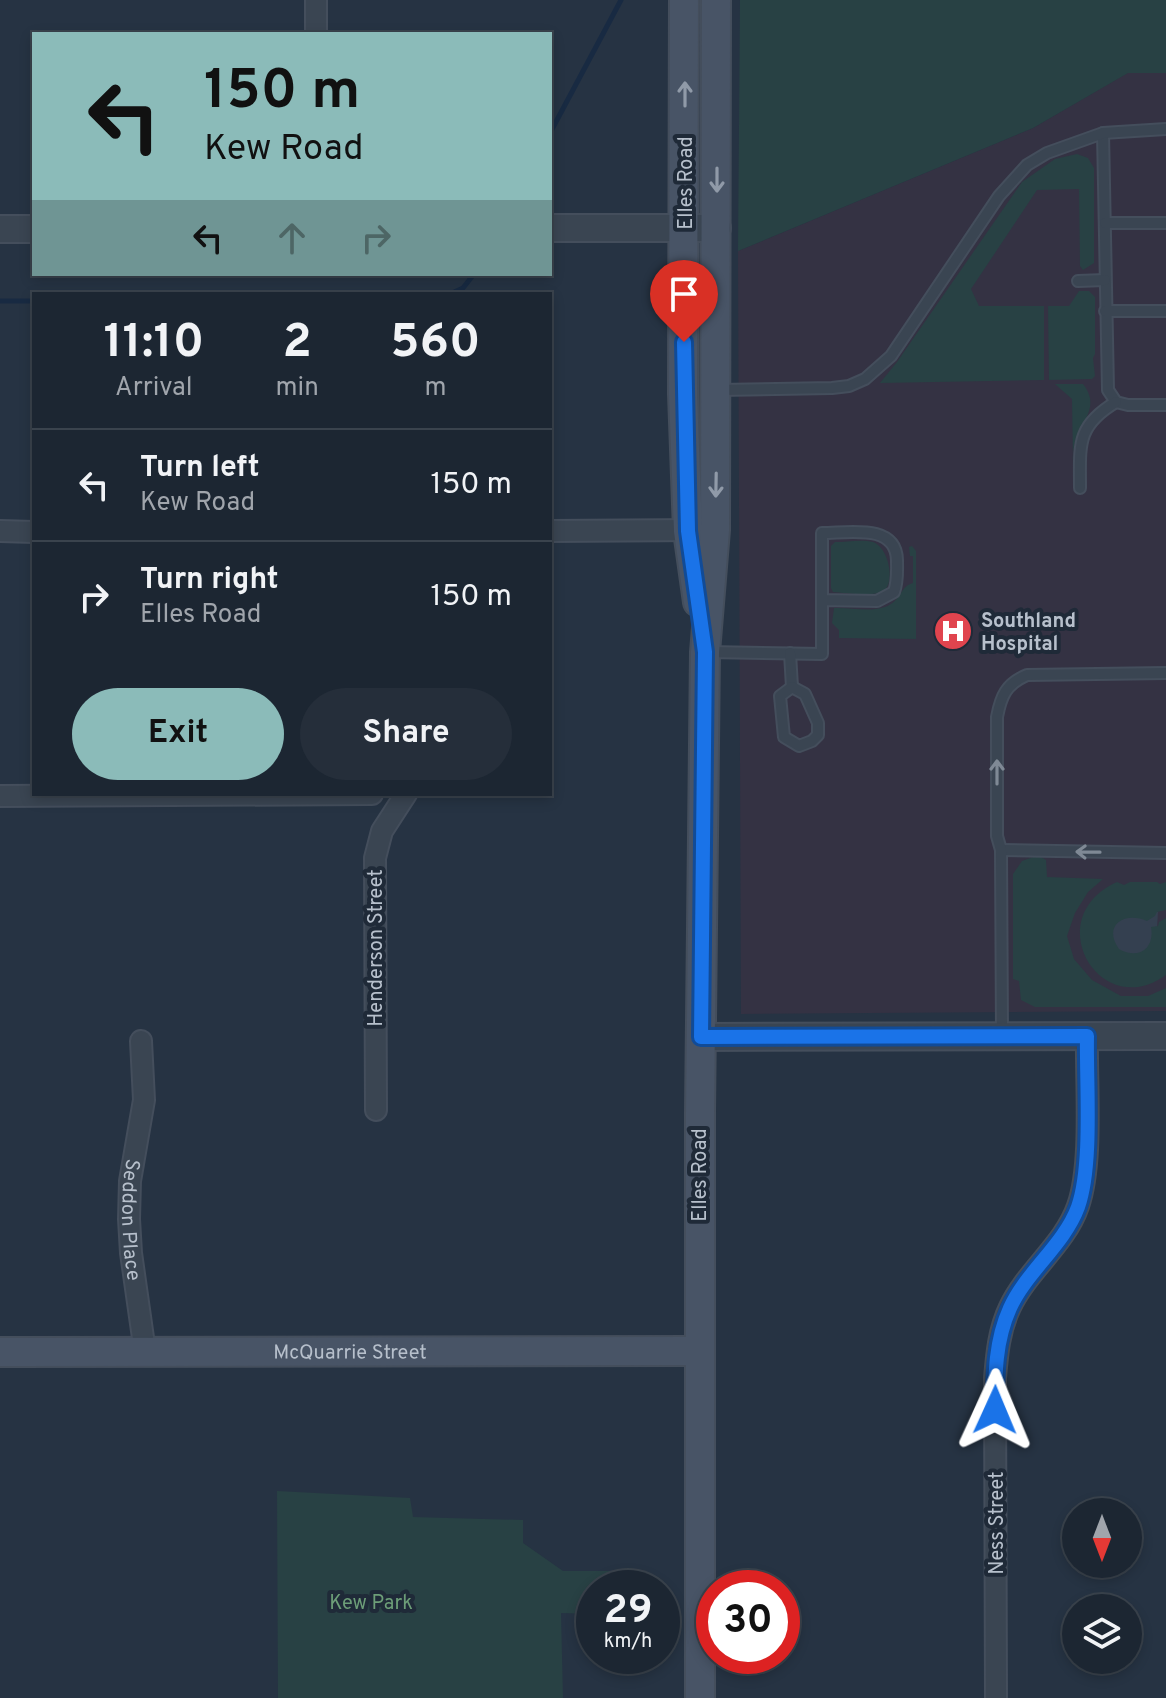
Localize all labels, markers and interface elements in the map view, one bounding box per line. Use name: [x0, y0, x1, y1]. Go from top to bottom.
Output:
text: 150 m: [204, 58, 360, 128]
icon: left: [72, 64, 176, 168]
one-way arrow: [677, 81, 693, 108]
text: Kew Road: [204, 127, 363, 173]
street label: Elles Road: [674, 136, 700, 230]
one-way arrow: [709, 166, 725, 193]
icon: left: [186, 216, 230, 260]
icon: ahead: [270, 216, 314, 260]
icon: right: [354, 216, 398, 260]
pin: [650, 260, 718, 342]
icon: arrive: [662, 272, 706, 316]
text: 11:10: [103, 314, 204, 374]
text: 2: [283, 314, 312, 374]
text: 560: [390, 314, 481, 374]
text: Arrival: [115, 372, 193, 405]
text: min: [276, 372, 319, 405]
text: m: [424, 372, 446, 405]
text: Turn left: [140, 450, 260, 487]
icon: left: [72, 463, 116, 507]
text: 150 m: [431, 467, 512, 504]
one-way arrow: [708, 471, 724, 498]
text: Kew Road: [140, 487, 255, 520]
text: Turn right: [140, 562, 278, 599]
icon: right: [72, 575, 116, 619]
text: 150 m: [431, 579, 512, 616]
text: Elles Road: [140, 599, 261, 632]
place label: Southland Hospital: [981, 609, 1076, 658]
hospital icon: Southland Hospital: [932, 610, 974, 652]
button: Exit: [72, 688, 284, 780]
button: Share: [300, 688, 512, 780]
one-way arrow: [989, 759, 1005, 786]
one-way arrow: [1075, 845, 1102, 860]
street label: Henderson Street: [364, 869, 390, 1027]
street label: Elles Road: [688, 1128, 714, 1222]
street label: Seddon Place: [114, 1157, 146, 1282]
street label: McQuarrie Street: [273, 1340, 427, 1367]
position arrow: [953, 1368, 1037, 1452]
street label: Ness Street: [985, 1471, 1011, 1575]
north arrow: [1062, 1498, 1142, 1578]
map controls: [1062, 1498, 1142, 1674]
speed limit sign: 30: [696, 1570, 800, 1674]
text: 29: [603, 1587, 653, 1637]
park label: Kew Park: [329, 1591, 413, 1617]
button: layers: [1062, 1594, 1142, 1674]
text: km/h: [604, 1629, 652, 1655]

